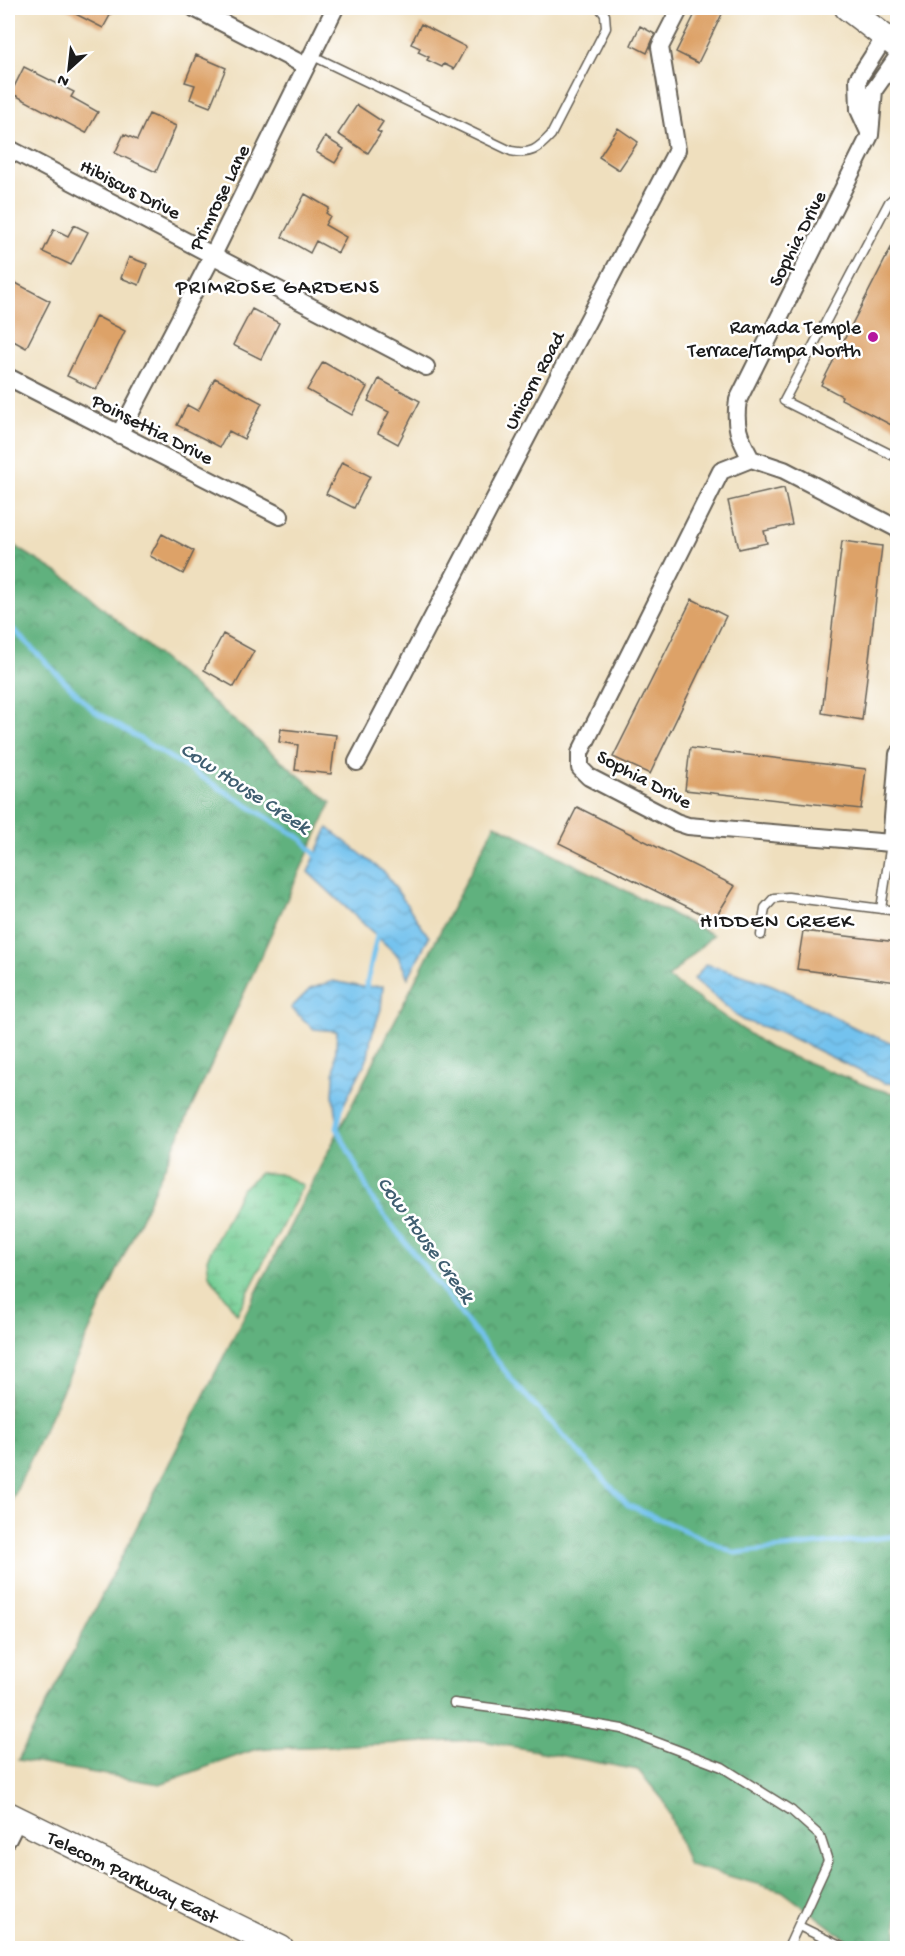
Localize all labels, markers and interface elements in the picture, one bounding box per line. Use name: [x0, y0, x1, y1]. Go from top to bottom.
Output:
north arrow: [39, 39, 99, 99]
text: N: [54, 68, 73, 90]
street label: Primrose Lane: [185, 141, 257, 256]
street label: Hibiscus Drive: [75, 156, 184, 227]
street label: Sophia Drive: [765, 187, 833, 291]
district label: PRIMROSE GARDENS: [175, 277, 380, 302]
place label: Ramada Temple Terrace/Tampa North: [687, 318, 862, 364]
street label: Unicorn Road: [501, 327, 573, 435]
marker: Ramada Temple Terrace/Tampa North: [866, 330, 880, 344]
street label: Poinsettia Drive: [86, 390, 216, 472]
water label: Cow House Creek: [175, 739, 316, 843]
street label: Sophia Drive: [592, 747, 695, 816]
district label: HIDDEN CREEK: [700, 911, 855, 936]
water label: Cow House Creek: [370, 1173, 480, 1311]
street label: Telecom Parkway East: [41, 1827, 222, 1931]

